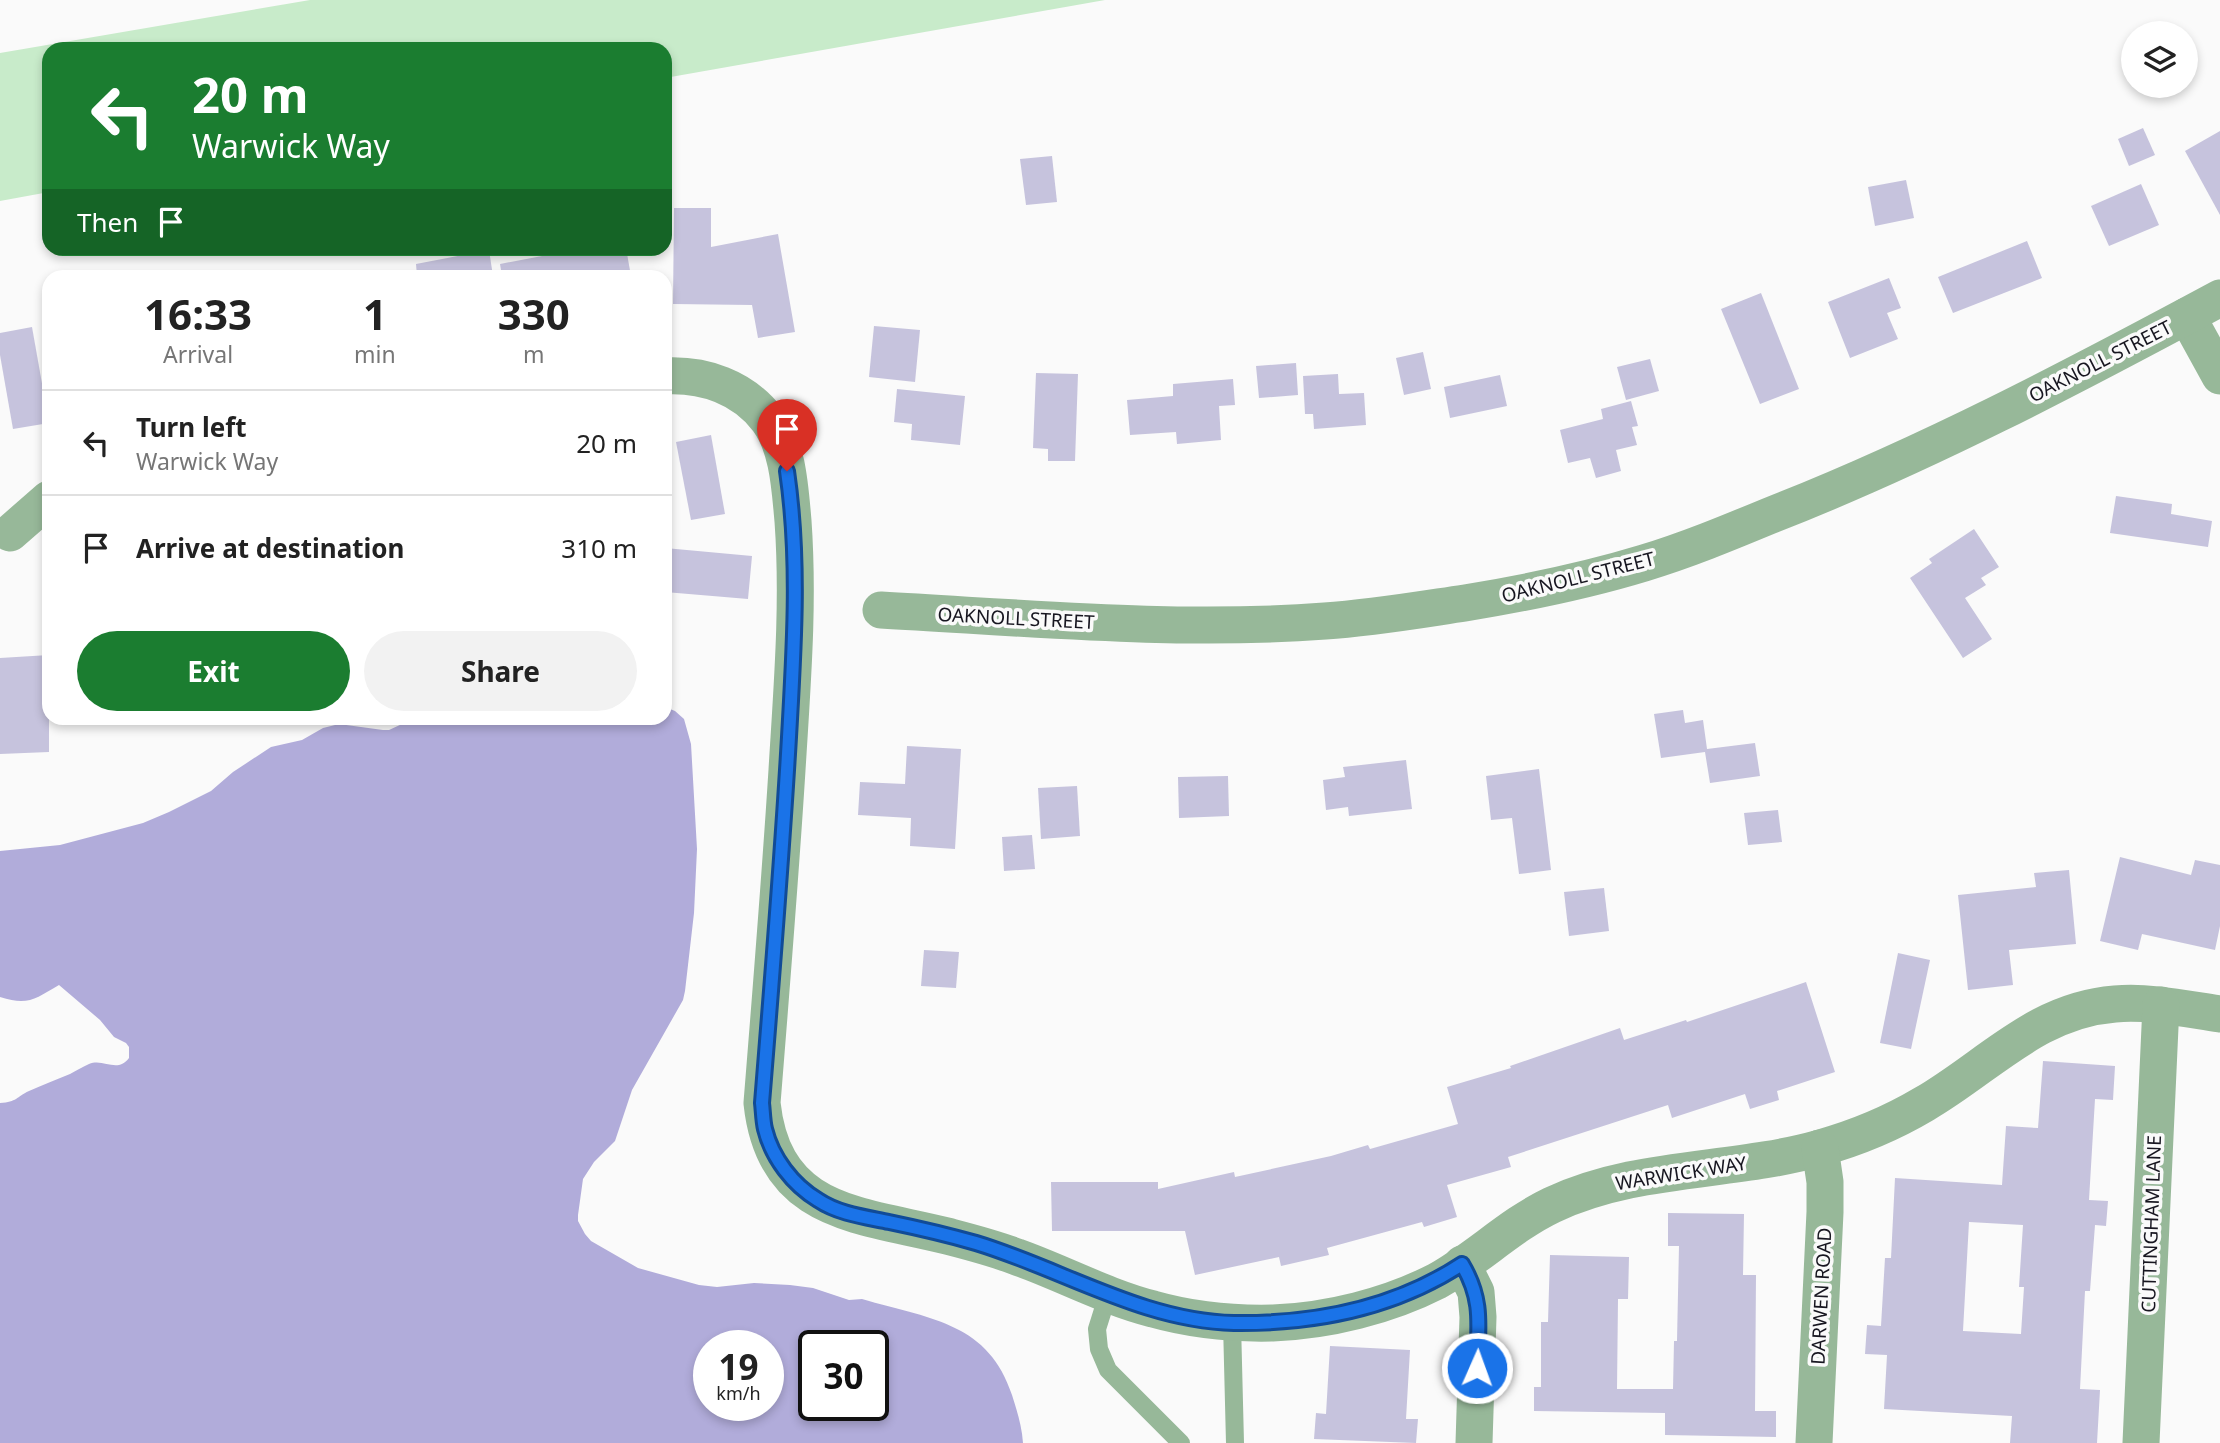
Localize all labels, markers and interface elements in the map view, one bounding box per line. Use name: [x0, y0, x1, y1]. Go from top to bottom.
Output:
map controls: [2121, 21, 2198, 98]
button: layers: [2121, 21, 2198, 98]
text: 20 m: [192, 61, 309, 127]
icon: left: [77, 70, 168, 161]
text: Warwick Way: [192, 124, 390, 167]
icon: arrive: [152, 203, 190, 241]
text: Then: [77, 204, 138, 240]
text: 16:33: [144, 285, 252, 342]
text: 1: [363, 285, 387, 342]
text: 330: [498, 285, 570, 342]
street label: OAKNOLL STREET: [2024, 314, 2176, 408]
text: Arrival: [163, 338, 233, 370]
text: min: [354, 338, 396, 370]
text: m: [523, 338, 545, 370]
pin: [757, 399, 817, 471]
text: Turn left: [136, 409, 247, 445]
icon: arrive: [768, 410, 806, 448]
icon: left: [77, 424, 115, 462]
text: 20 m: [576, 425, 637, 461]
text: Warwick Way: [136, 445, 278, 477]
icon: arrive: [77, 529, 115, 567]
text: Arrive at destination: [136, 530, 405, 566]
text: 310 m: [561, 530, 637, 566]
street label: OAKNOLL STREET: [1499, 545, 1658, 609]
street label: OAKNOLL STREET: [937, 601, 1096, 635]
button: Exit: [77, 631, 350, 711]
button: Share: [364, 631, 637, 711]
street label: CUTTINGHAM LANE: [2135, 1135, 2167, 1313]
street label: WARWICK WAY: [1614, 1150, 1749, 1196]
street label: DARWEN ROAD: [1804, 1227, 1838, 1365]
speed limit sign: 30: [798, 1330, 889, 1421]
position arrow: [1440, 1331, 1514, 1405]
text: 19: [718, 1343, 759, 1390]
text: km/h: [716, 1381, 761, 1405]

